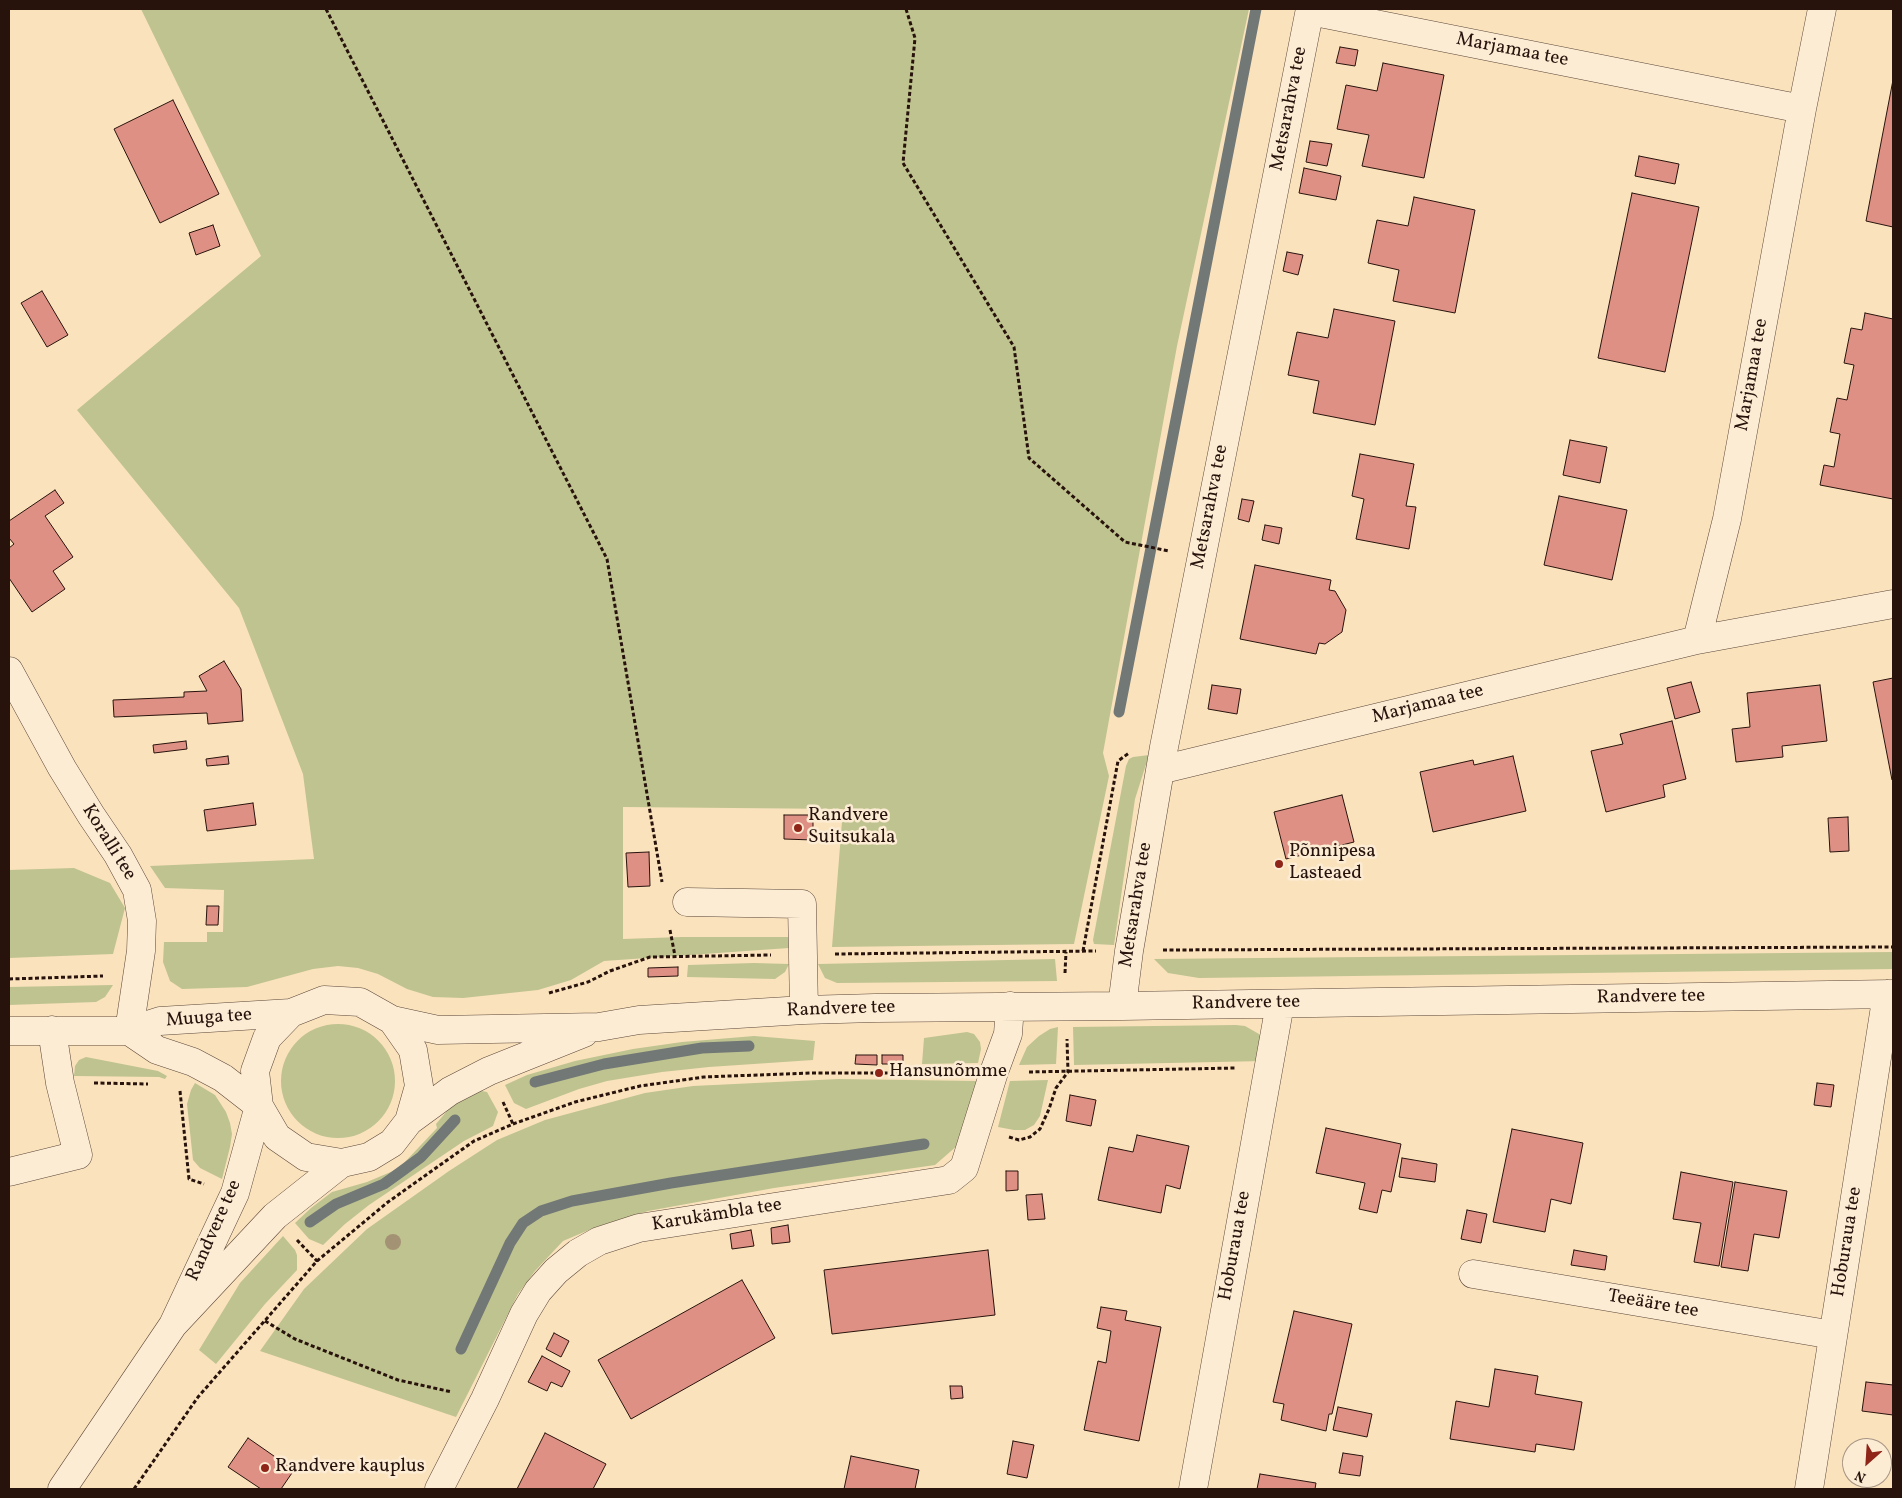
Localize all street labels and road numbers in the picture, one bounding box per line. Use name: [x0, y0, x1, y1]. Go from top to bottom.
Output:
street label: Marjamaa tee: [1454, 29, 1570, 73]
street label: Metsarahva tee: [1267, 45, 1313, 173]
street label: Marjamaa tee: [1732, 317, 1774, 433]
street label: Metsarahva tee: [1188, 443, 1234, 571]
street label: Marjamaa tee: [1370, 680, 1486, 730]
street label: Koralli tee: [76, 801, 140, 885]
street label: Metsarahva tee: [1116, 841, 1158, 969]
street label: Randvere tee: [1596, 986, 1706, 1010]
street label: Randvere tee: [1191, 992, 1301, 1016]
street label: Randvere tee: [786, 997, 896, 1023]
street label: Muuga tee: [165, 1005, 253, 1033]
street label: Randvere tee: [182, 1177, 248, 1285]
street label: Hoburaua tee: [1828, 1185, 1868, 1299]
street label: Hoburaua tee: [1215, 1189, 1257, 1303]
street label: Karukämbla tee: [650, 1194, 784, 1238]
street label: Teeääre tee: [1606, 1286, 1700, 1324]

